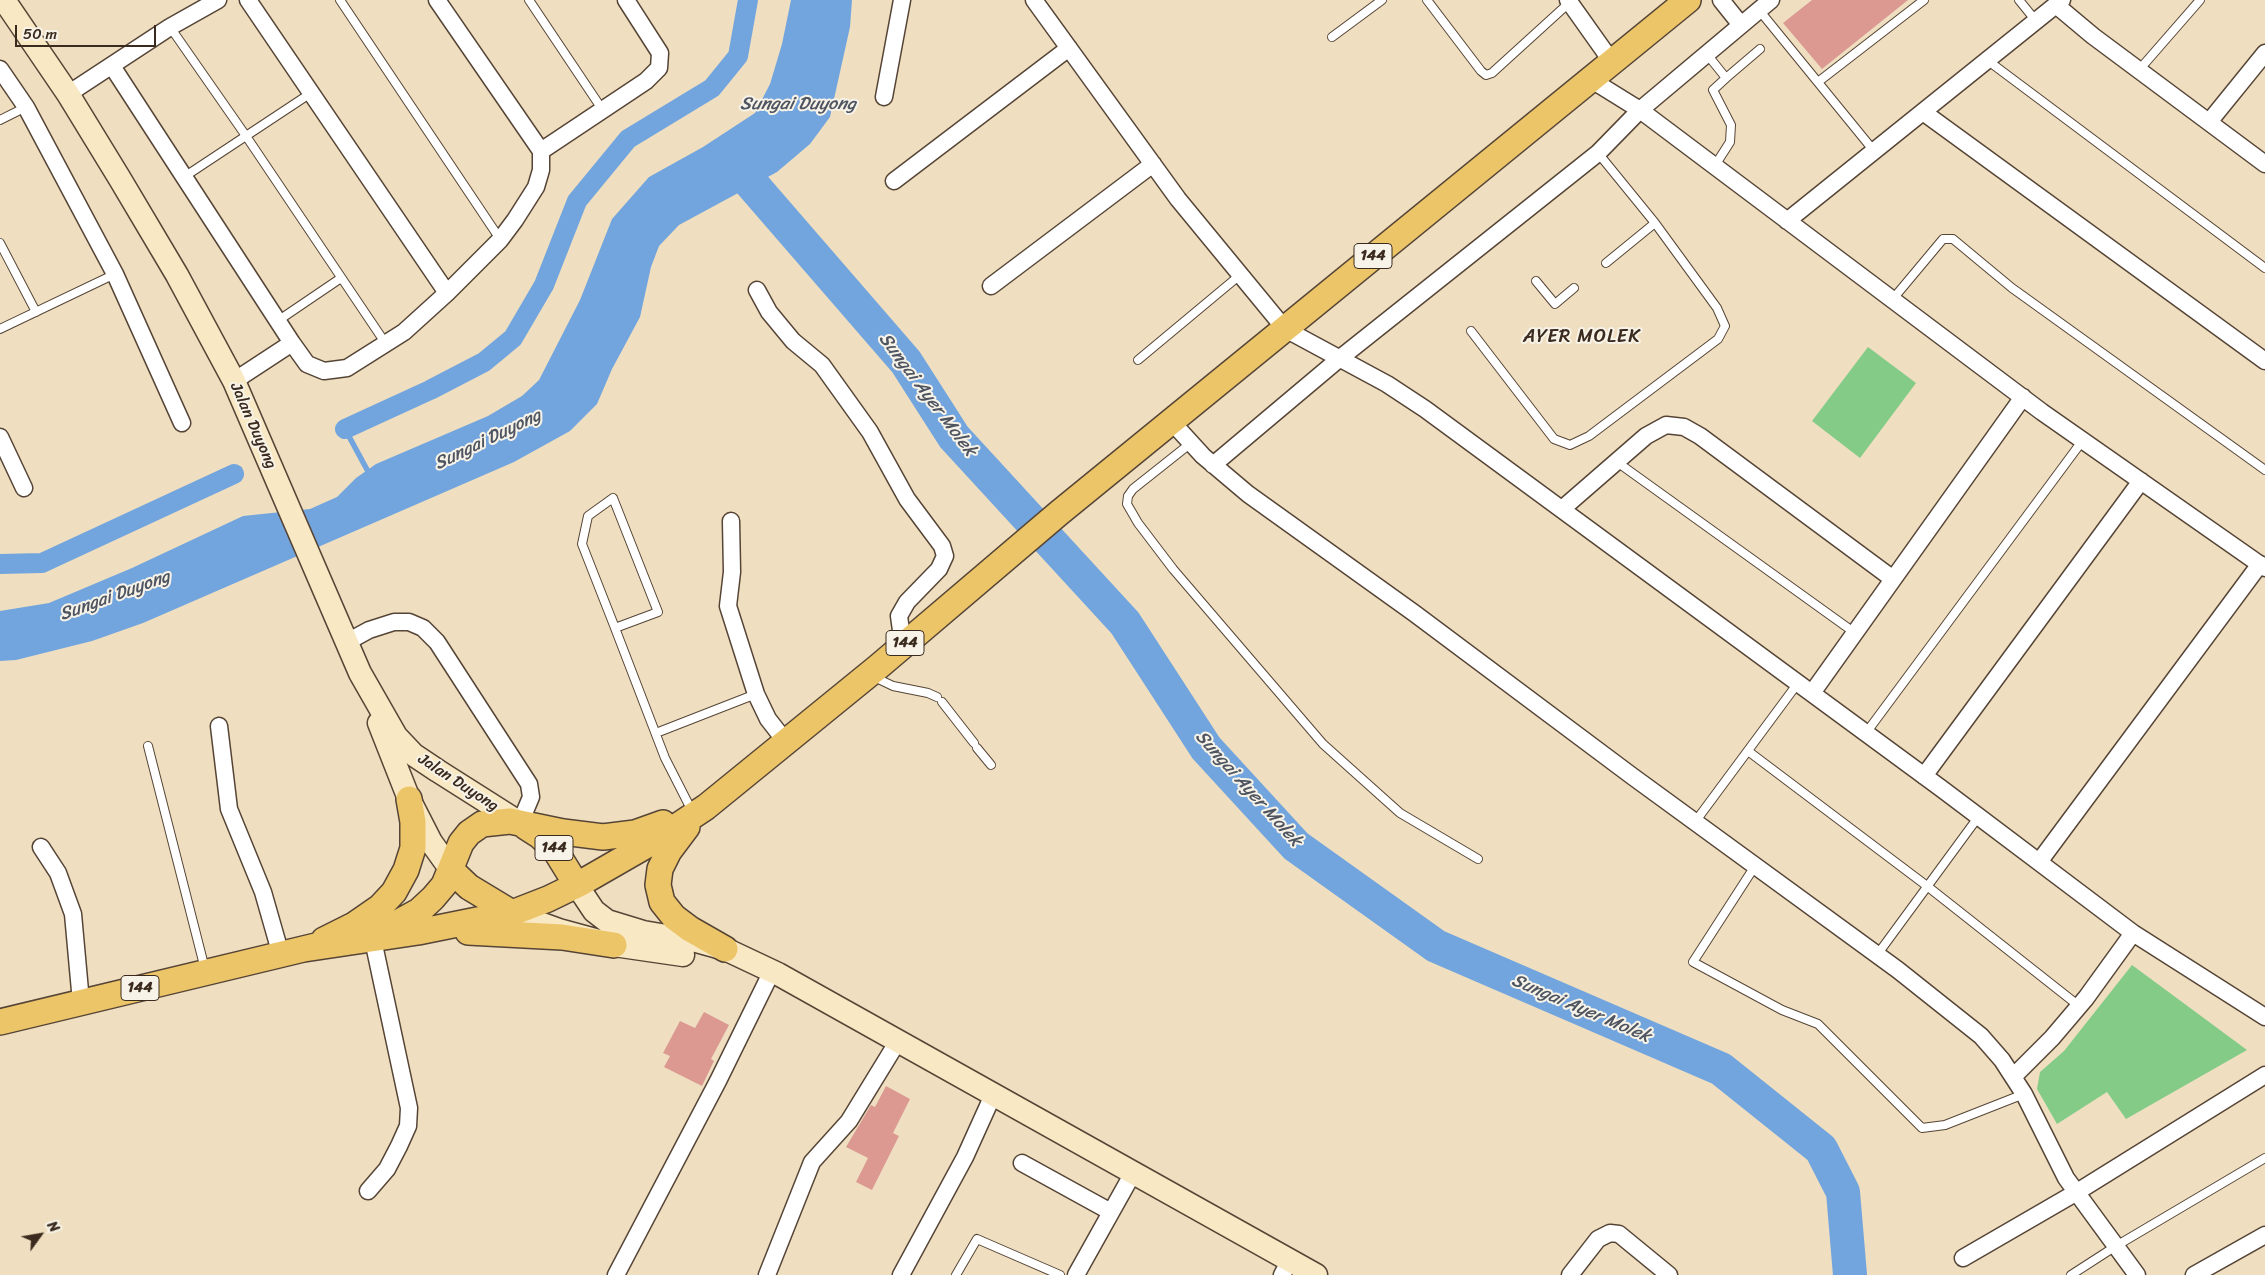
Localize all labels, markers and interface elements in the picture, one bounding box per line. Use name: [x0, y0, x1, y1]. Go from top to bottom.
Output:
scale bar: [18, 15, 159, 47]
text: 50 m: [23, 21, 57, 47]
water label: Sungai Duyong: [740, 93, 856, 115]
road number: 144: [1354, 244, 1392, 268]
district label: AYER MOLEK: [1521, 326, 1643, 348]
water label: Sungai Ayer Molek: [874, 329, 980, 461]
street label: Jalan Duyong: [225, 380, 281, 472]
water label: Sungai Duyong: [431, 405, 545, 475]
water label: Sungai Duyong: [57, 566, 173, 626]
road number: 144: [886, 630, 924, 656]
water label: Sungai Ayer Molek: [1190, 727, 1306, 851]
street label: Jalan Duyong: [414, 750, 502, 816]
road number: 144: [535, 836, 573, 860]
water label: Sungai Ayer Molek: [1508, 970, 1654, 1048]
road number: 144: [121, 976, 159, 1000]
north arrow: [15, 1210, 65, 1260]
text: N: [40, 1216, 66, 1238]

